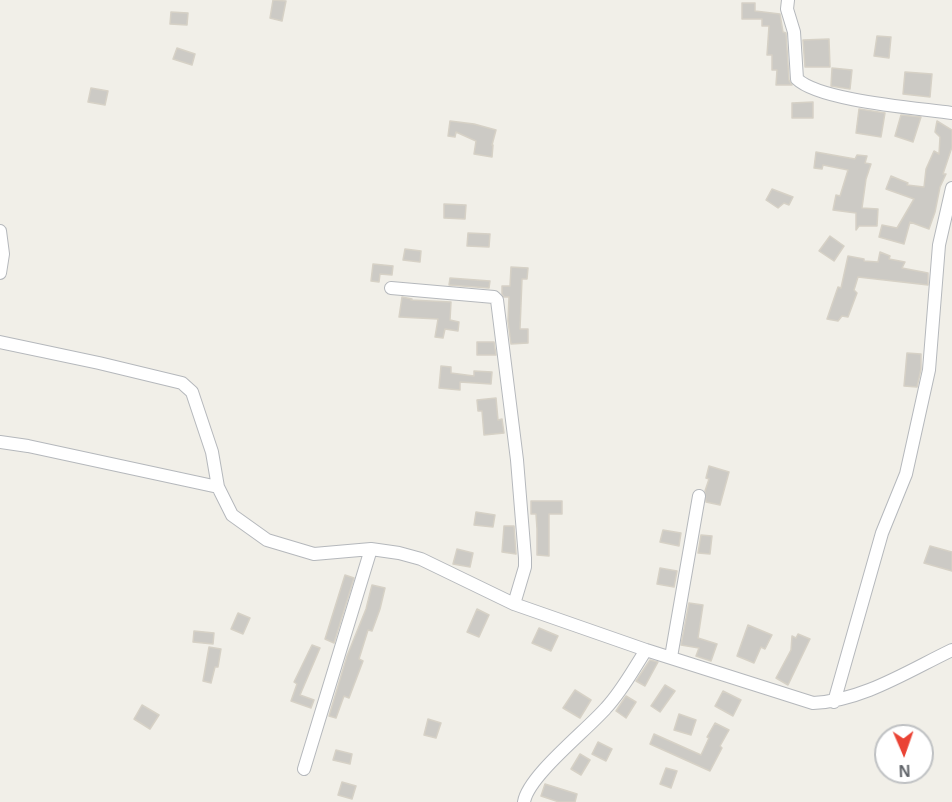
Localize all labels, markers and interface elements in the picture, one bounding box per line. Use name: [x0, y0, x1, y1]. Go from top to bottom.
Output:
north arrow: [874, 724, 934, 784]
text: N: [899, 762, 911, 779]

